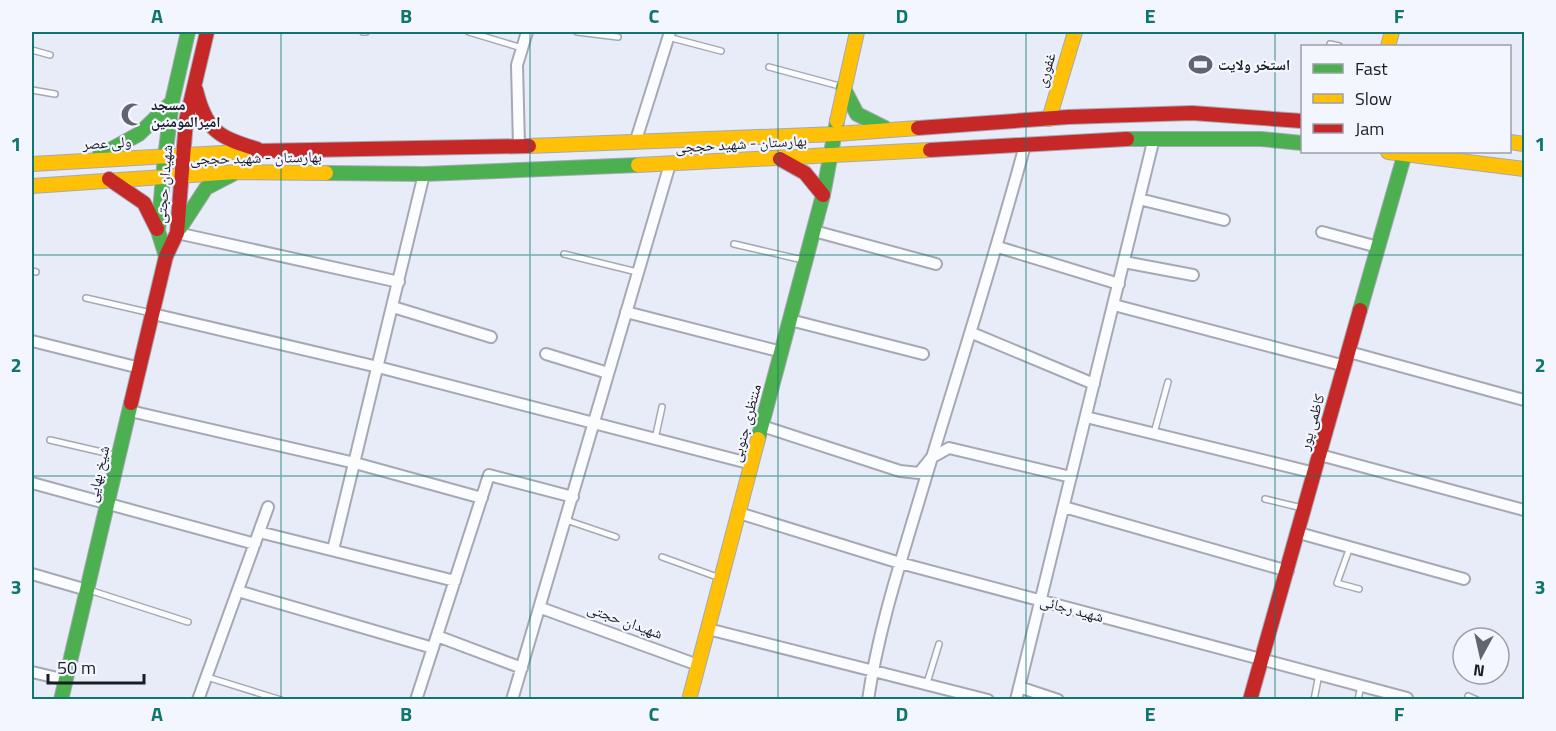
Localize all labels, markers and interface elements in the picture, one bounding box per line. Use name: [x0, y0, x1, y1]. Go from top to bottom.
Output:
text: A: [151, 0, 163, 31]
text: B: [400, 0, 412, 31]
text: C: [649, 0, 660, 31]
text: D: [896, 0, 908, 31]
text: E: [1144, 0, 1156, 31]
text: F: [1394, 0, 1405, 31]
legend: [1301, 45, 1511, 153]
street label: غفوری: [1029, 49, 1062, 90]
sports icon: استخر ولایت: [1187, 52, 1213, 78]
place label: استخر ولایت: [1218, 53, 1290, 76]
text: Fast: [1355, 55, 1388, 82]
text: Slow: [1355, 85, 1392, 112]
place label: مسجد امیرالمومنین: [151, 93, 221, 133]
mosque icon: مسجد امیرالمومنین: [120, 101, 146, 127]
text: Jam: [1355, 115, 1384, 142]
text: 1: [10, 128, 22, 159]
text: 1: [1534, 128, 1546, 159]
street label: بهارستان - شهید حججی: [675, 129, 807, 158]
street label: ولی عصر: [81, 130, 132, 155]
street label: شهیدان حجتی: [149, 143, 178, 224]
street label: بهارستان - شهید حججی: [190, 145, 322, 170]
text: 2: [10, 349, 22, 380]
text: 2: [1534, 349, 1546, 380]
street label: منتظری جنوبی: [724, 381, 767, 465]
street label: کاظمی پور: [1292, 391, 1331, 454]
street label: شیخ بهایی: [80, 443, 115, 505]
text: 3: [10, 571, 22, 602]
text: 3: [1534, 571, 1546, 602]
street label: شهید رجائی: [1038, 589, 1107, 628]
street label: شهیدان حجتی: [584, 596, 666, 645]
north arrow: [1451, 626, 1511, 686]
scale bar: [48, 647, 144, 685]
text: 50 m: [57, 654, 96, 681]
text: N: [1472, 658, 1486, 684]
text: A: [151, 698, 163, 729]
text: B: [400, 698, 412, 729]
text: C: [649, 698, 660, 729]
text: D: [896, 698, 908, 729]
text: E: [1144, 698, 1156, 729]
text: F: [1394, 698, 1405, 729]

